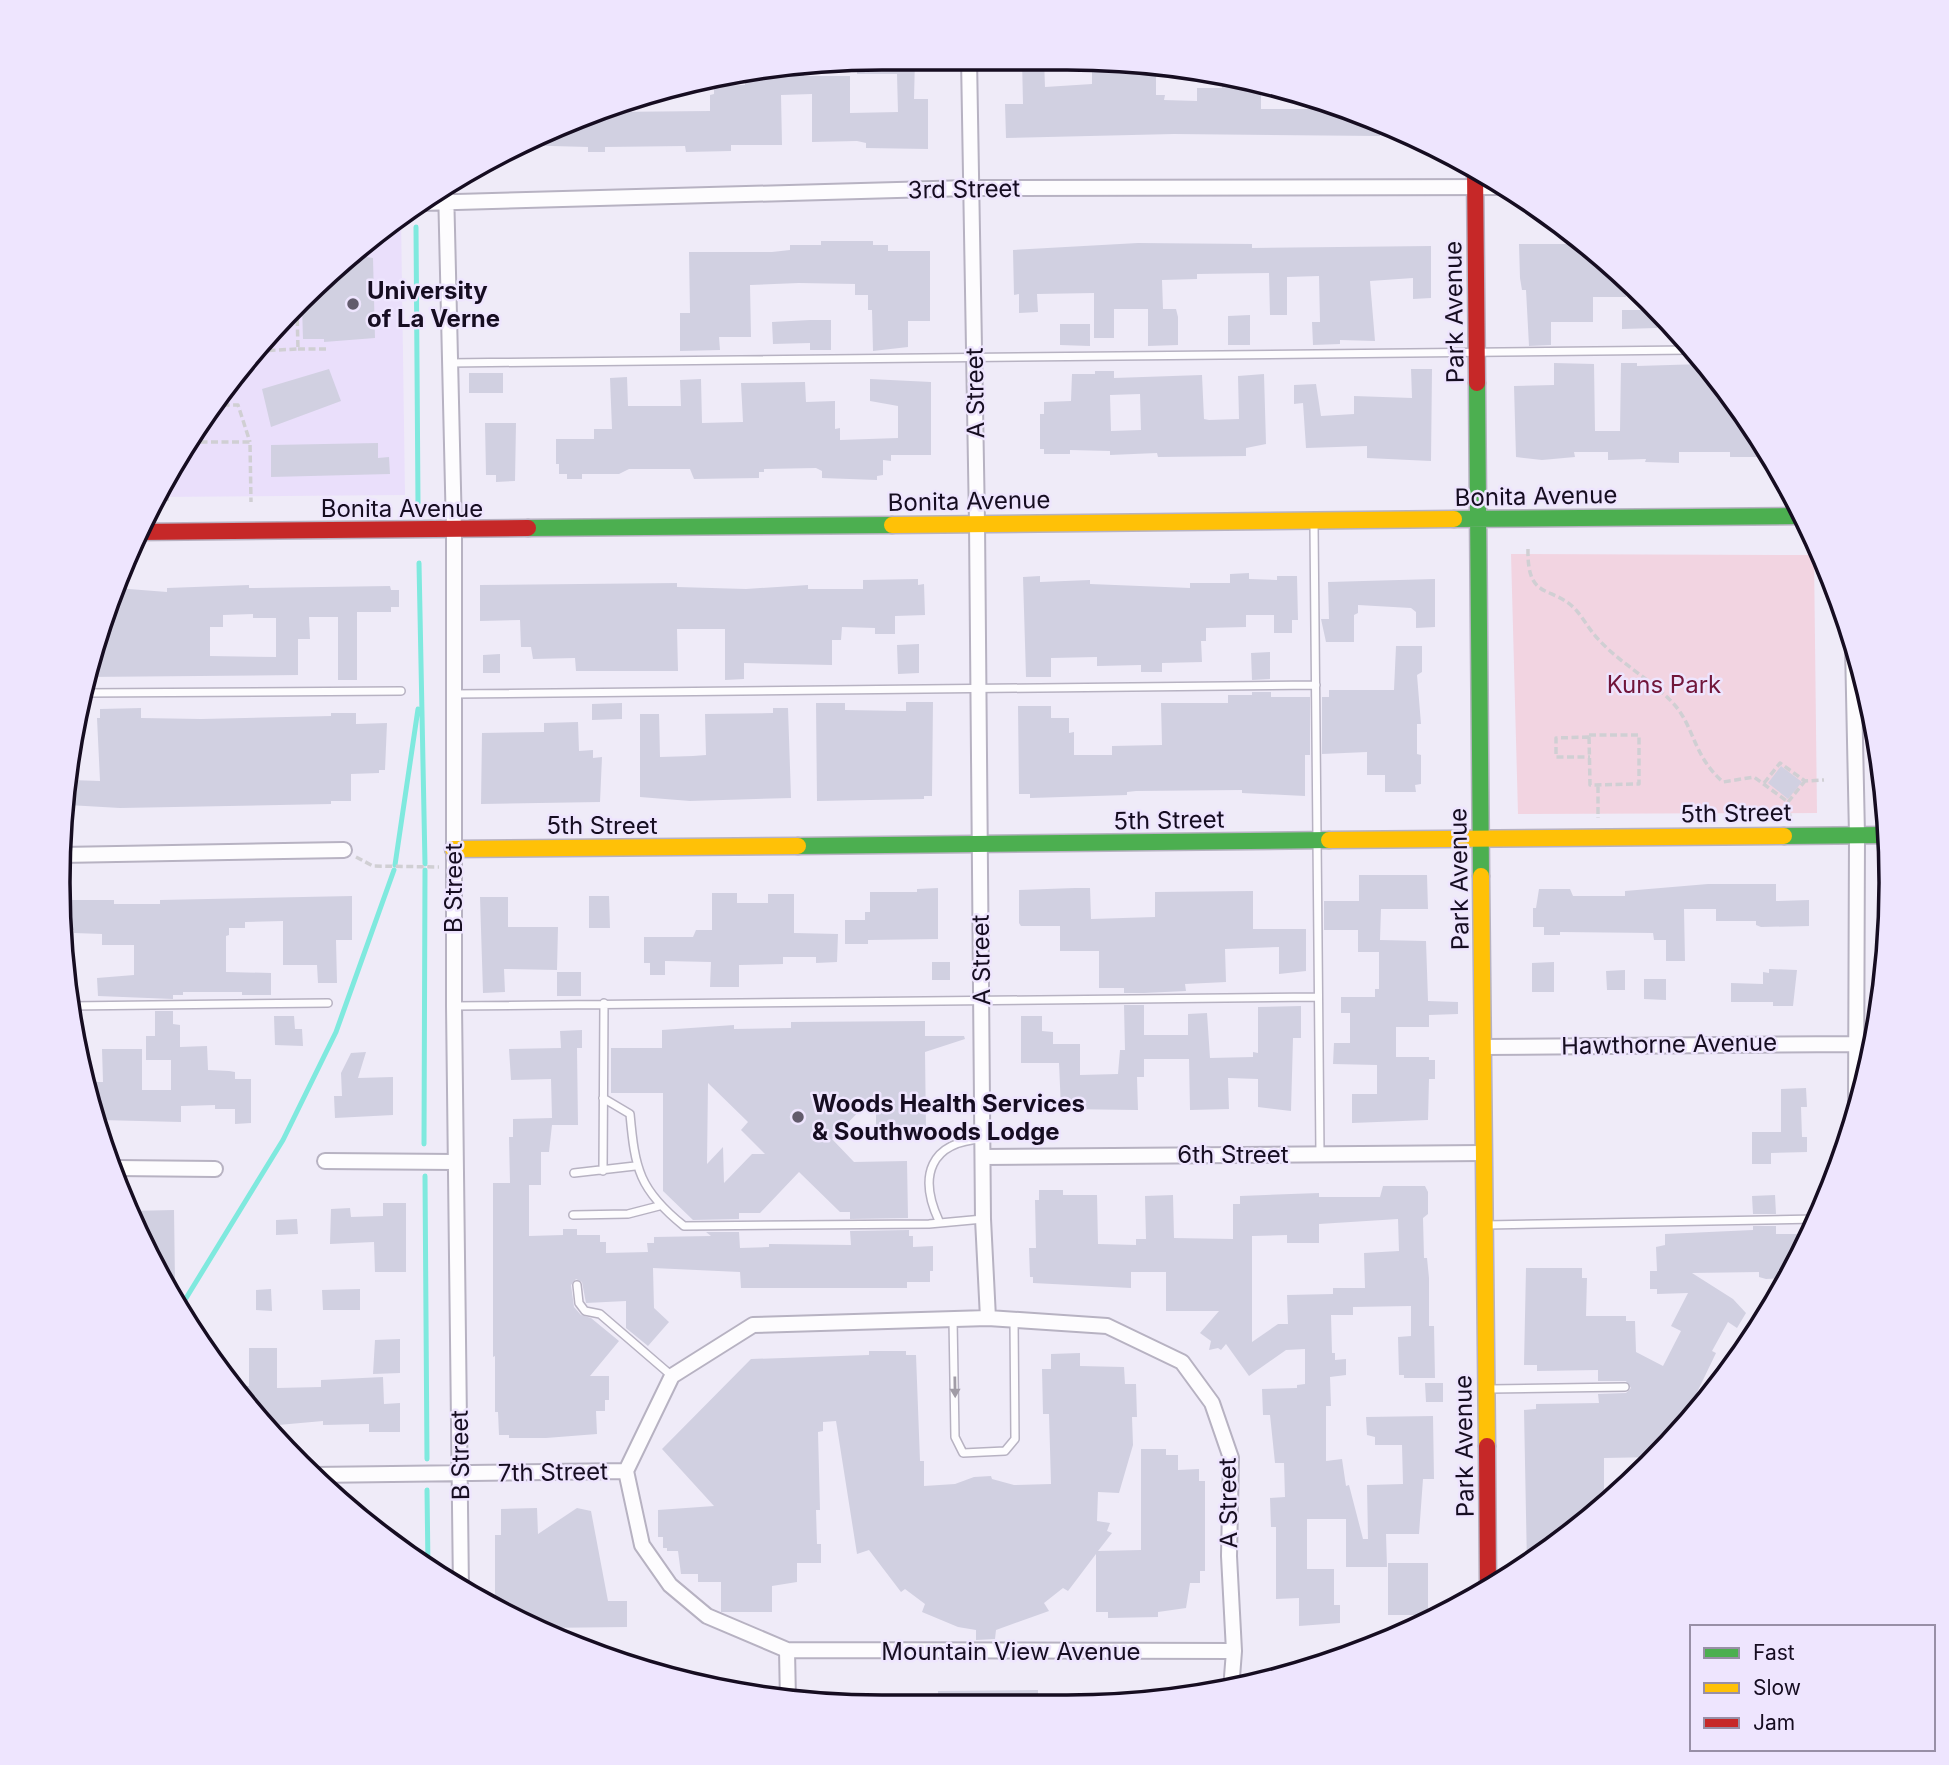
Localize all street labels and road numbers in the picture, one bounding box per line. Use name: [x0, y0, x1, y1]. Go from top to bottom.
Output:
street label: 3rd Street: [907, 174, 1021, 204]
street label: Park Avenue: [1438, 241, 1470, 383]
street label: A Street: [960, 347, 990, 439]
street label: Bonita Avenue: [1454, 480, 1618, 512]
street label: Bonita Avenue: [887, 485, 1051, 517]
street label: Bonita Avenue: [321, 494, 483, 523]
street label: 5th Street: [1680, 798, 1792, 828]
street label: 5th Street: [1113, 805, 1225, 835]
street label: Park Avenue: [1443, 808, 1475, 950]
street label: 5th Street: [546, 811, 658, 840]
street label: B Street: [439, 843, 468, 933]
street label: A Street: [966, 914, 996, 1006]
street label: Hawthorne Avenue: [1561, 1028, 1777, 1060]
street label: 6th Street: [1177, 1140, 1289, 1169]
street label: Park Avenue: [1448, 1375, 1480, 1517]
street label: B Street: [445, 1410, 475, 1500]
street label: 7th Street: [498, 1457, 608, 1487]
street label: A Street: [1213, 1457, 1243, 1549]
street label: Mountain View Avenue: [881, 1637, 1141, 1666]

